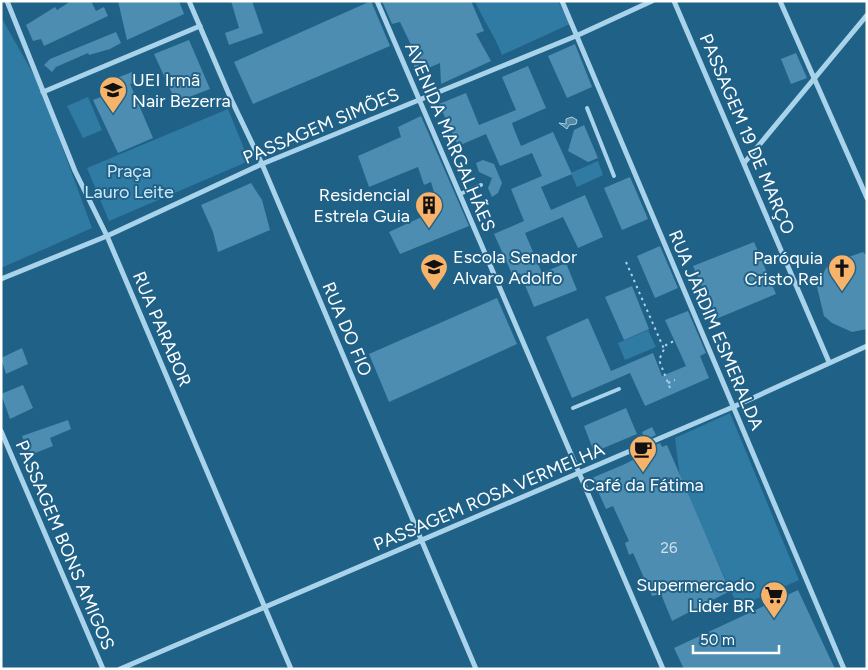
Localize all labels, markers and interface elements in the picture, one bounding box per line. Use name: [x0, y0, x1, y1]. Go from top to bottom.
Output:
street label: PASSAGEM 19 DE MARÇO: [695, 30, 799, 238]
street label: AVENIDA MARGALHÃES: [400, 39, 500, 235]
place label: UEI Irmã Nair Bezerra: [132, 69, 231, 112]
school or university icon: UEI Irmã Nair Bezerra: [98, 75, 128, 114]
street label: PASSAGEM SIMÕES: [240, 83, 402, 169]
park label: Praça Lauro Leite: [84, 160, 174, 203]
place label: Residencial Estrela Guia: [314, 184, 410, 227]
building icon: Residencial Estrela Guia: [414, 190, 444, 229]
street label: RUA JARDIM ESMERALDA: [664, 227, 768, 433]
place label: Escola Senador Alvaro Adolfo: [453, 246, 577, 289]
place label: Paróquia Cristo Rei: [744, 247, 823, 290]
school or university icon: Escola Senador Alvaro Adolfo: [419, 252, 449, 291]
church icon: Paróquia Cristo Rei: [827, 253, 857, 292]
street label: RUA PARABOR: [128, 268, 196, 390]
street label: RUA DO FIO: [317, 279, 377, 379]
cafe icon: Café da Fátima: [628, 434, 658, 473]
street label: PASSAGEM BONS AMIGOS: [11, 437, 119, 653]
street label: PASSAGEM ROSA VERMELHA: [370, 438, 608, 556]
place label: Café da Fátima: [582, 474, 704, 496]
house number: 26: [661, 539, 678, 557]
place label: Supermercado Lider BR: [636, 574, 755, 617]
supermarket icon: Supermercado Lider BR: [759, 580, 789, 619]
scale bar: [693, 622, 779, 654]
text: 50 m: [700, 631, 735, 649]

